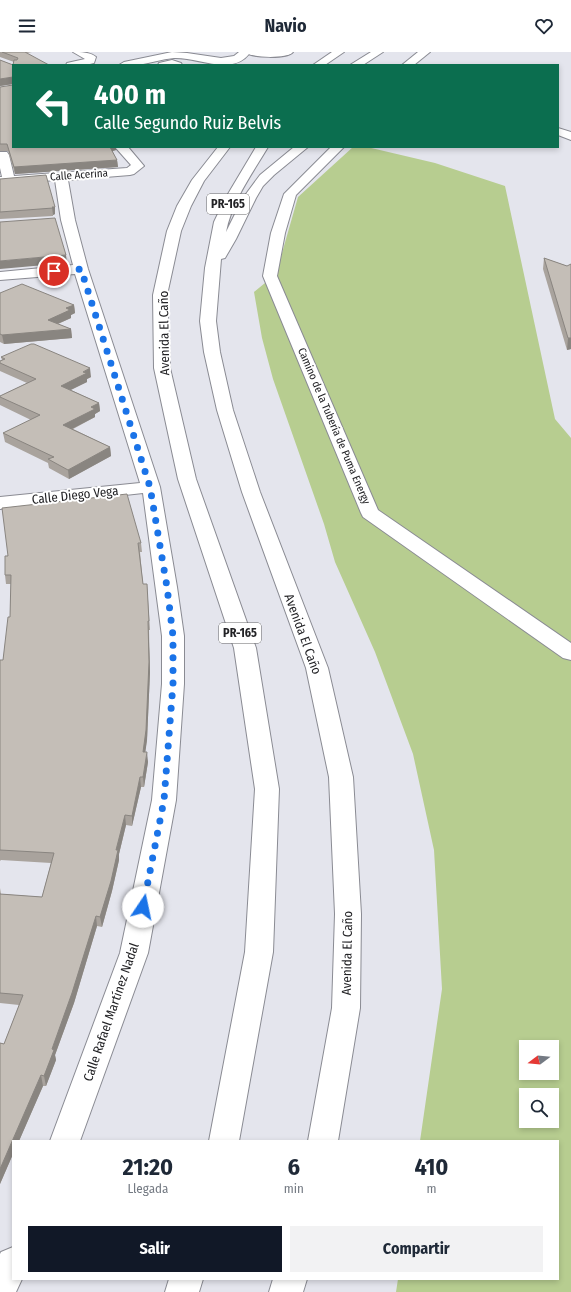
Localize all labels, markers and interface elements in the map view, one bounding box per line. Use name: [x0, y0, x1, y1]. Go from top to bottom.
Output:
icon: menu: [16, 15, 38, 37]
text: Navio: [264, 15, 307, 37]
icon: heart: [533, 15, 555, 37]
text: 400 m: [94, 78, 166, 111]
icon: left: [28, 80, 80, 132]
text: Calle Segundo Ruiz Belvis: [94, 112, 281, 134]
street label: Calle Acerina: [50, 166, 108, 184]
road number: PR-165: [207, 194, 249, 214]
pin: [37, 254, 71, 288]
icon: arrive: [43, 260, 65, 282]
street label: Avenida El Caño: [156, 290, 172, 375]
street label: Camino de la Tubería de Puma Energy: [295, 346, 373, 506]
street label: Calle Diego Vega: [31, 483, 119, 507]
street label: Avenida El Caño: [281, 592, 325, 676]
road number: PR-165: [219, 623, 261, 643]
position arrow: [122, 886, 164, 928]
street label: Avenida El Caño: [339, 910, 355, 995]
street label: Calle Rafael Martínez Nadal: [80, 940, 142, 1083]
north arrow: [519, 1040, 559, 1080]
map controls: [519, 1040, 559, 1128]
button: search: [519, 1088, 559, 1128]
text: 21:20: [123, 1153, 173, 1181]
text: 6: [288, 1153, 300, 1181]
text: 410: [414, 1153, 448, 1181]
text: Llegada: [127, 1181, 168, 1196]
text: min: [284, 1181, 304, 1196]
text: m: [426, 1181, 436, 1196]
button: Salir: [28, 1226, 282, 1272]
button: Compartir: [290, 1226, 543, 1272]

